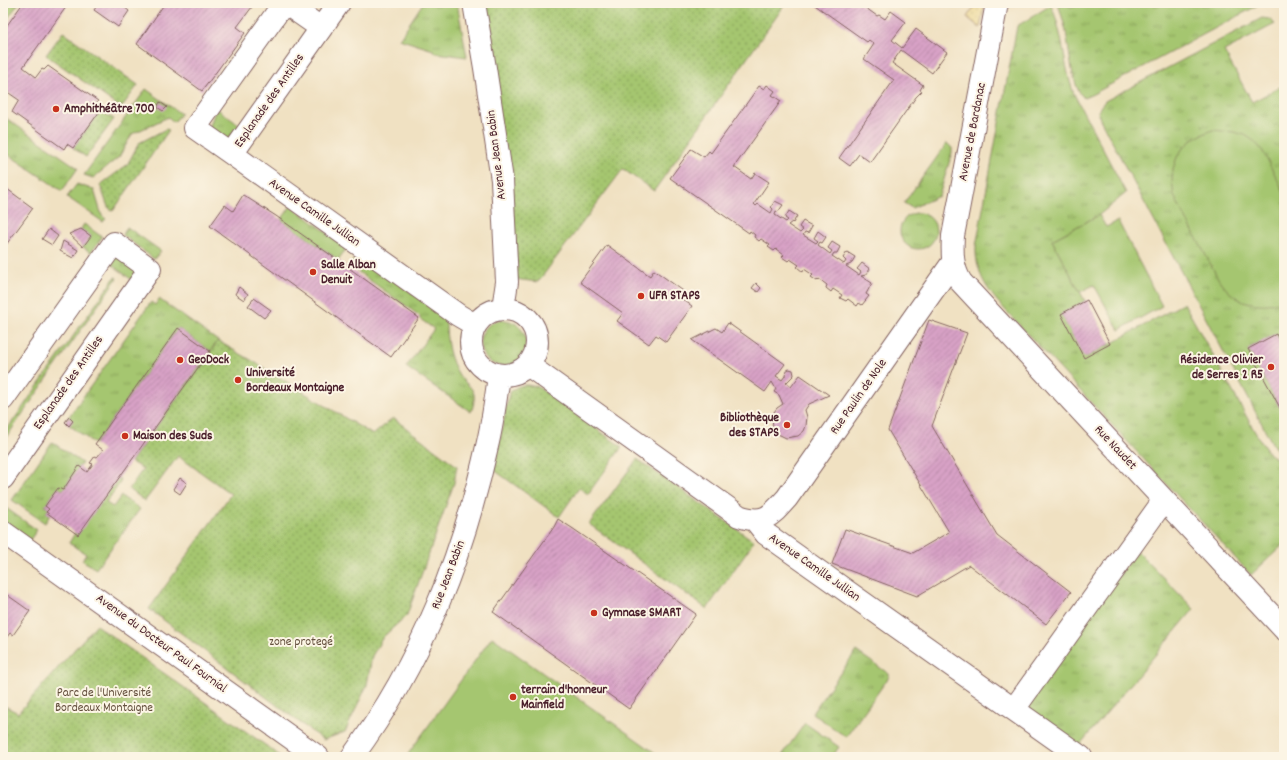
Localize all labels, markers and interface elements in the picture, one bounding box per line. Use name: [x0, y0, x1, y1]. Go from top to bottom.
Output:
street label: Esplanade des Antilles: [230, 50, 310, 152]
street label: Avenue de Bardanac: [954, 81, 992, 183]
place label: Amphithéâtre 700: [64, 100, 155, 119]
marker: Amphithéâtre 700: [51, 104, 61, 114]
street label: Avenue Jean Babin: [482, 109, 512, 201]
street label: Avenue Camille Jullian: [264, 174, 364, 252]
place label: Salle Alban Denuit: [321, 256, 376, 290]
marker: Salle Alban Denuit: [308, 267, 318, 277]
place label: UFR STAPS: [649, 287, 700, 306]
marker: UFR STAPS: [636, 291, 646, 301]
street label: Esplanade des Antilles: [29, 332, 109, 434]
place label: GeoDock: [188, 351, 230, 370]
place label: Résidence Olivier de Serres 2 R5: [1180, 351, 1264, 385]
marker: GeoDock: [175, 355, 185, 365]
street label: Rue Paulin de Nole: [826, 355, 892, 439]
marker: Résidence Olivier de Serres 2 R5: [1266, 362, 1276, 372]
place label: Université Bordeaux Montaigne: [246, 364, 344, 398]
marker: Université Bordeaux Montaigne: [233, 375, 243, 385]
place label: Bibliothèque des STAPS: [720, 409, 779, 443]
marker: Bibliothèque des STAPS: [782, 420, 792, 430]
street label: Rue Naudet: [1089, 421, 1141, 475]
place label: Maison des Suds: [133, 427, 213, 446]
marker: Maison des Suds: [120, 431, 130, 441]
street label: Avenue Camille Jullian: [764, 529, 864, 607]
street label: Rue Jean Babin: [427, 538, 471, 612]
street label: Avenue du Docteur Paul Fournial: [91, 590, 231, 698]
place label: Gymnase SMART: [602, 604, 682, 623]
marker: Gymnase SMART: [589, 608, 599, 618]
park label: zone protegé: [269, 633, 333, 652]
place label: terrain d'honneur Mainfield: [521, 681, 608, 715]
park label: Parc de l'Université Bordeaux Montaigne: [55, 684, 153, 718]
marker: terrain d'honneur Mainfield: [508, 692, 518, 702]

